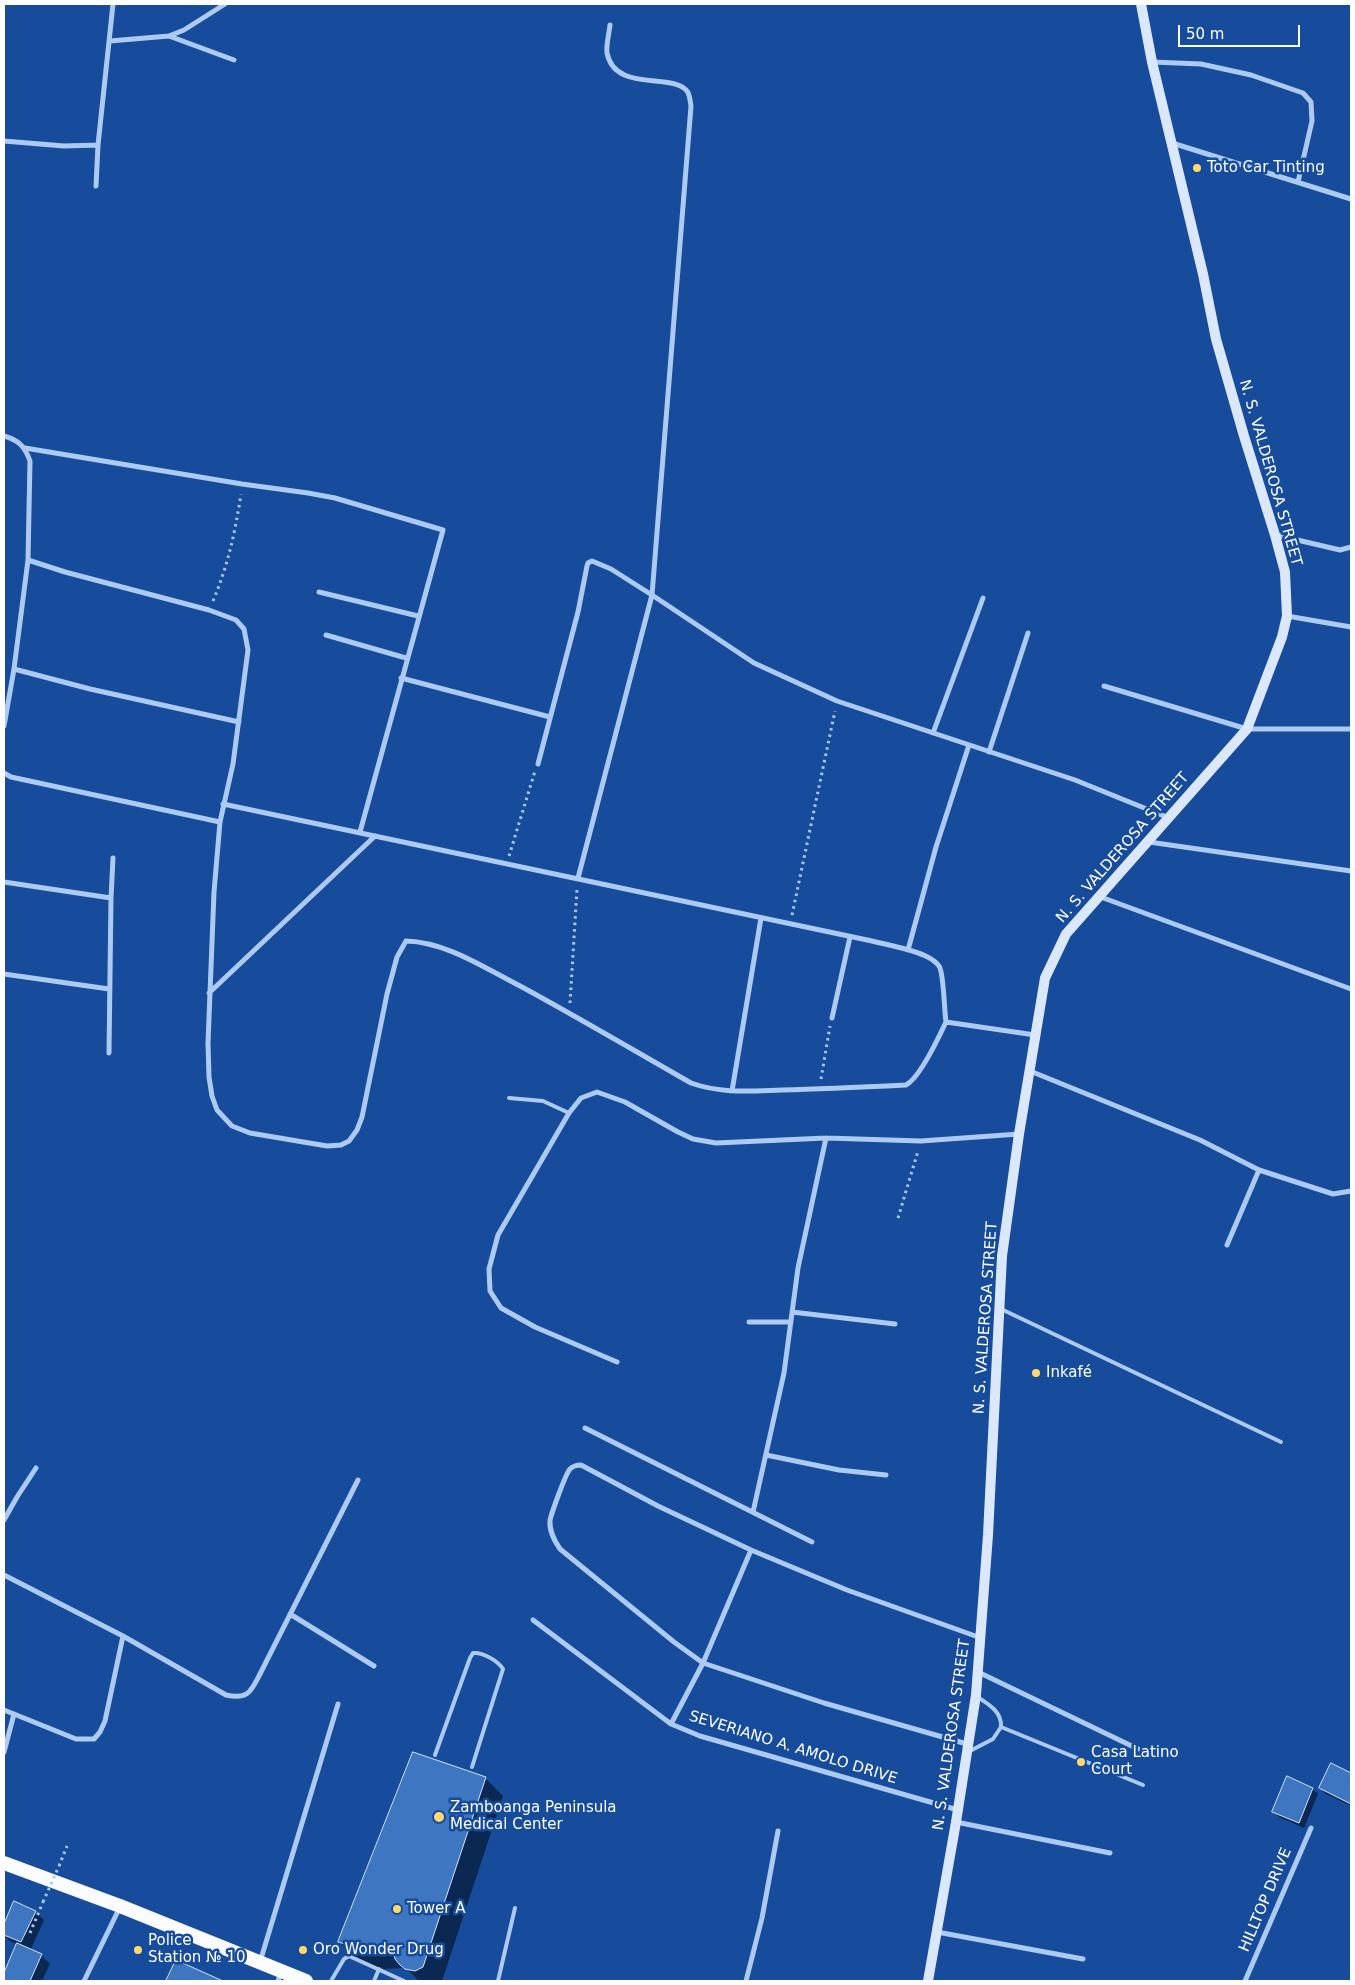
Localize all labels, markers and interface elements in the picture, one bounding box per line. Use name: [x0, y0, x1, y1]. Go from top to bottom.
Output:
scale bar: [1180, 15, 1302, 47]
text: 50 m: [1186, 25, 1224, 43]
place label: Toto Car Tinting: [1207, 159, 1325, 177]
marker: Toto Car Tinting: [1191, 162, 1203, 174]
street label: N. S. VALDEROSA STREET: [1235, 378, 1305, 568]
street label: N. S. VALDEROSA STREET: [1053, 769, 1193, 927]
street label: N. S. VALDEROSA STREET: [970, 1221, 1002, 1415]
place label: Inkafé: [1046, 1364, 1092, 1382]
marker: Inkafé: [1030, 1367, 1042, 1379]
street label: N. S. VALDEROSA STREET: [930, 1638, 974, 1832]
street label: SEVERIANO A. AMOLO DRIVE: [687, 1708, 899, 1788]
place label: Casa Latino Court: [1091, 1744, 1179, 1779]
marker: Casa Latino Court: [1075, 1756, 1087, 1768]
place label: Zamboanga Peninsula Medical Center: [450, 1799, 617, 1834]
marker: Zamboanga Peninsula Medical Center: [432, 1810, 446, 1824]
street label: HILLTOP DRIVE: [1236, 1845, 1296, 1955]
place label: Tower A: [407, 1900, 465, 1918]
marker: Tower A: [391, 1903, 403, 1915]
place label: Police Station № 10: [148, 1932, 246, 1967]
place label: Oro Wonder Drug: [313, 1941, 444, 1959]
marker: Police Station № 10: [132, 1944, 144, 1956]
marker: Oro Wonder Drug: [297, 1944, 309, 1956]

